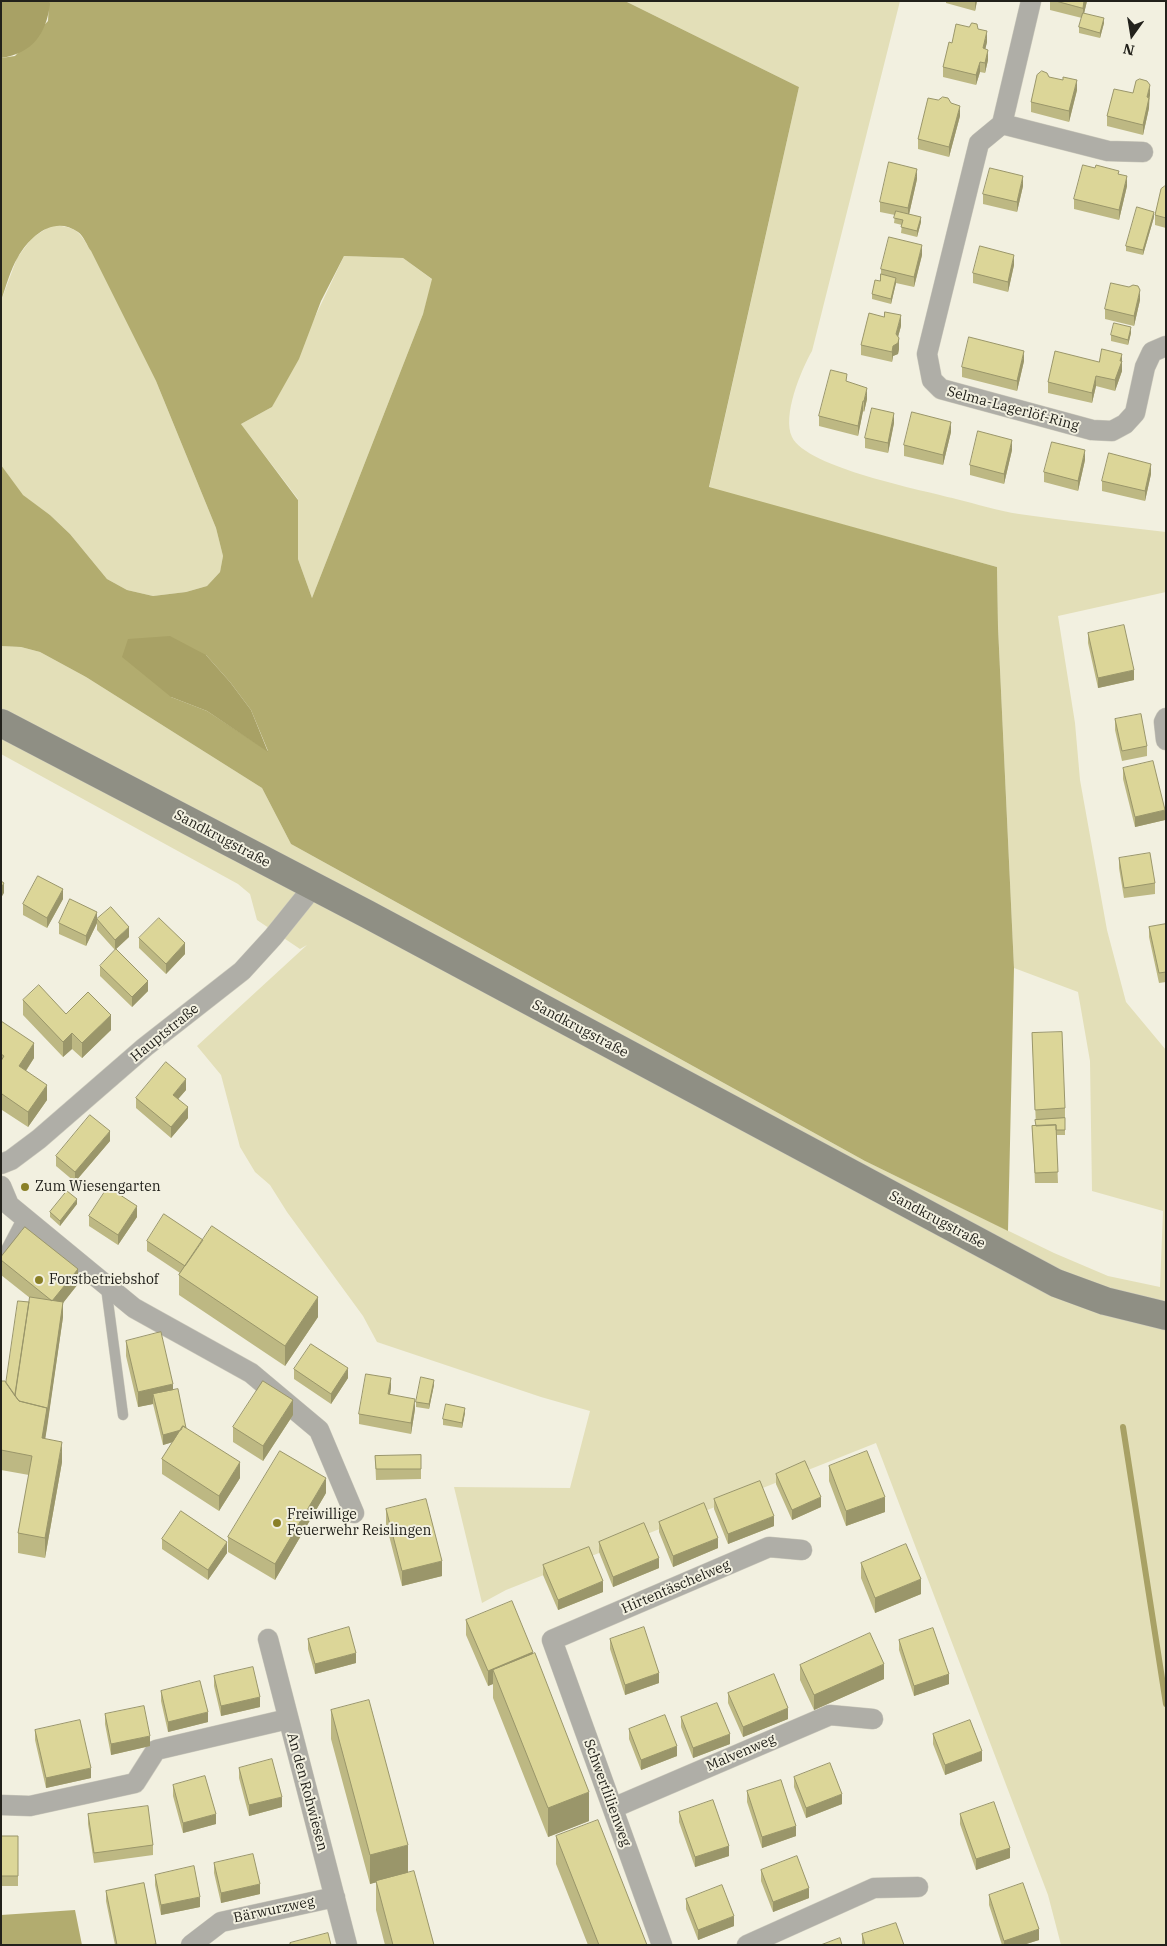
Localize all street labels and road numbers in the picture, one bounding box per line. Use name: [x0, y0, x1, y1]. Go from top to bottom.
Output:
street label: Selma-Lagerlöf-Ring: [945, 383, 1081, 435]
street label: Sandkrugstraße: [171, 807, 273, 871]
street label: Sandkrugstraße: [529, 997, 631, 1061]
street label: Hauptstraße: [128, 1000, 202, 1066]
street label: Sandkrugstraße: [886, 1188, 988, 1252]
street label: Hirtentäschelweg: [619, 1557, 733, 1617]
street label: An den Rohwiesen: [283, 1731, 331, 1853]
street label: Malvenweg: [704, 1731, 778, 1775]
street label: Schwertlilienweg: [580, 1737, 634, 1849]
street label: Bärwurzweg: [232, 1893, 316, 1927]

